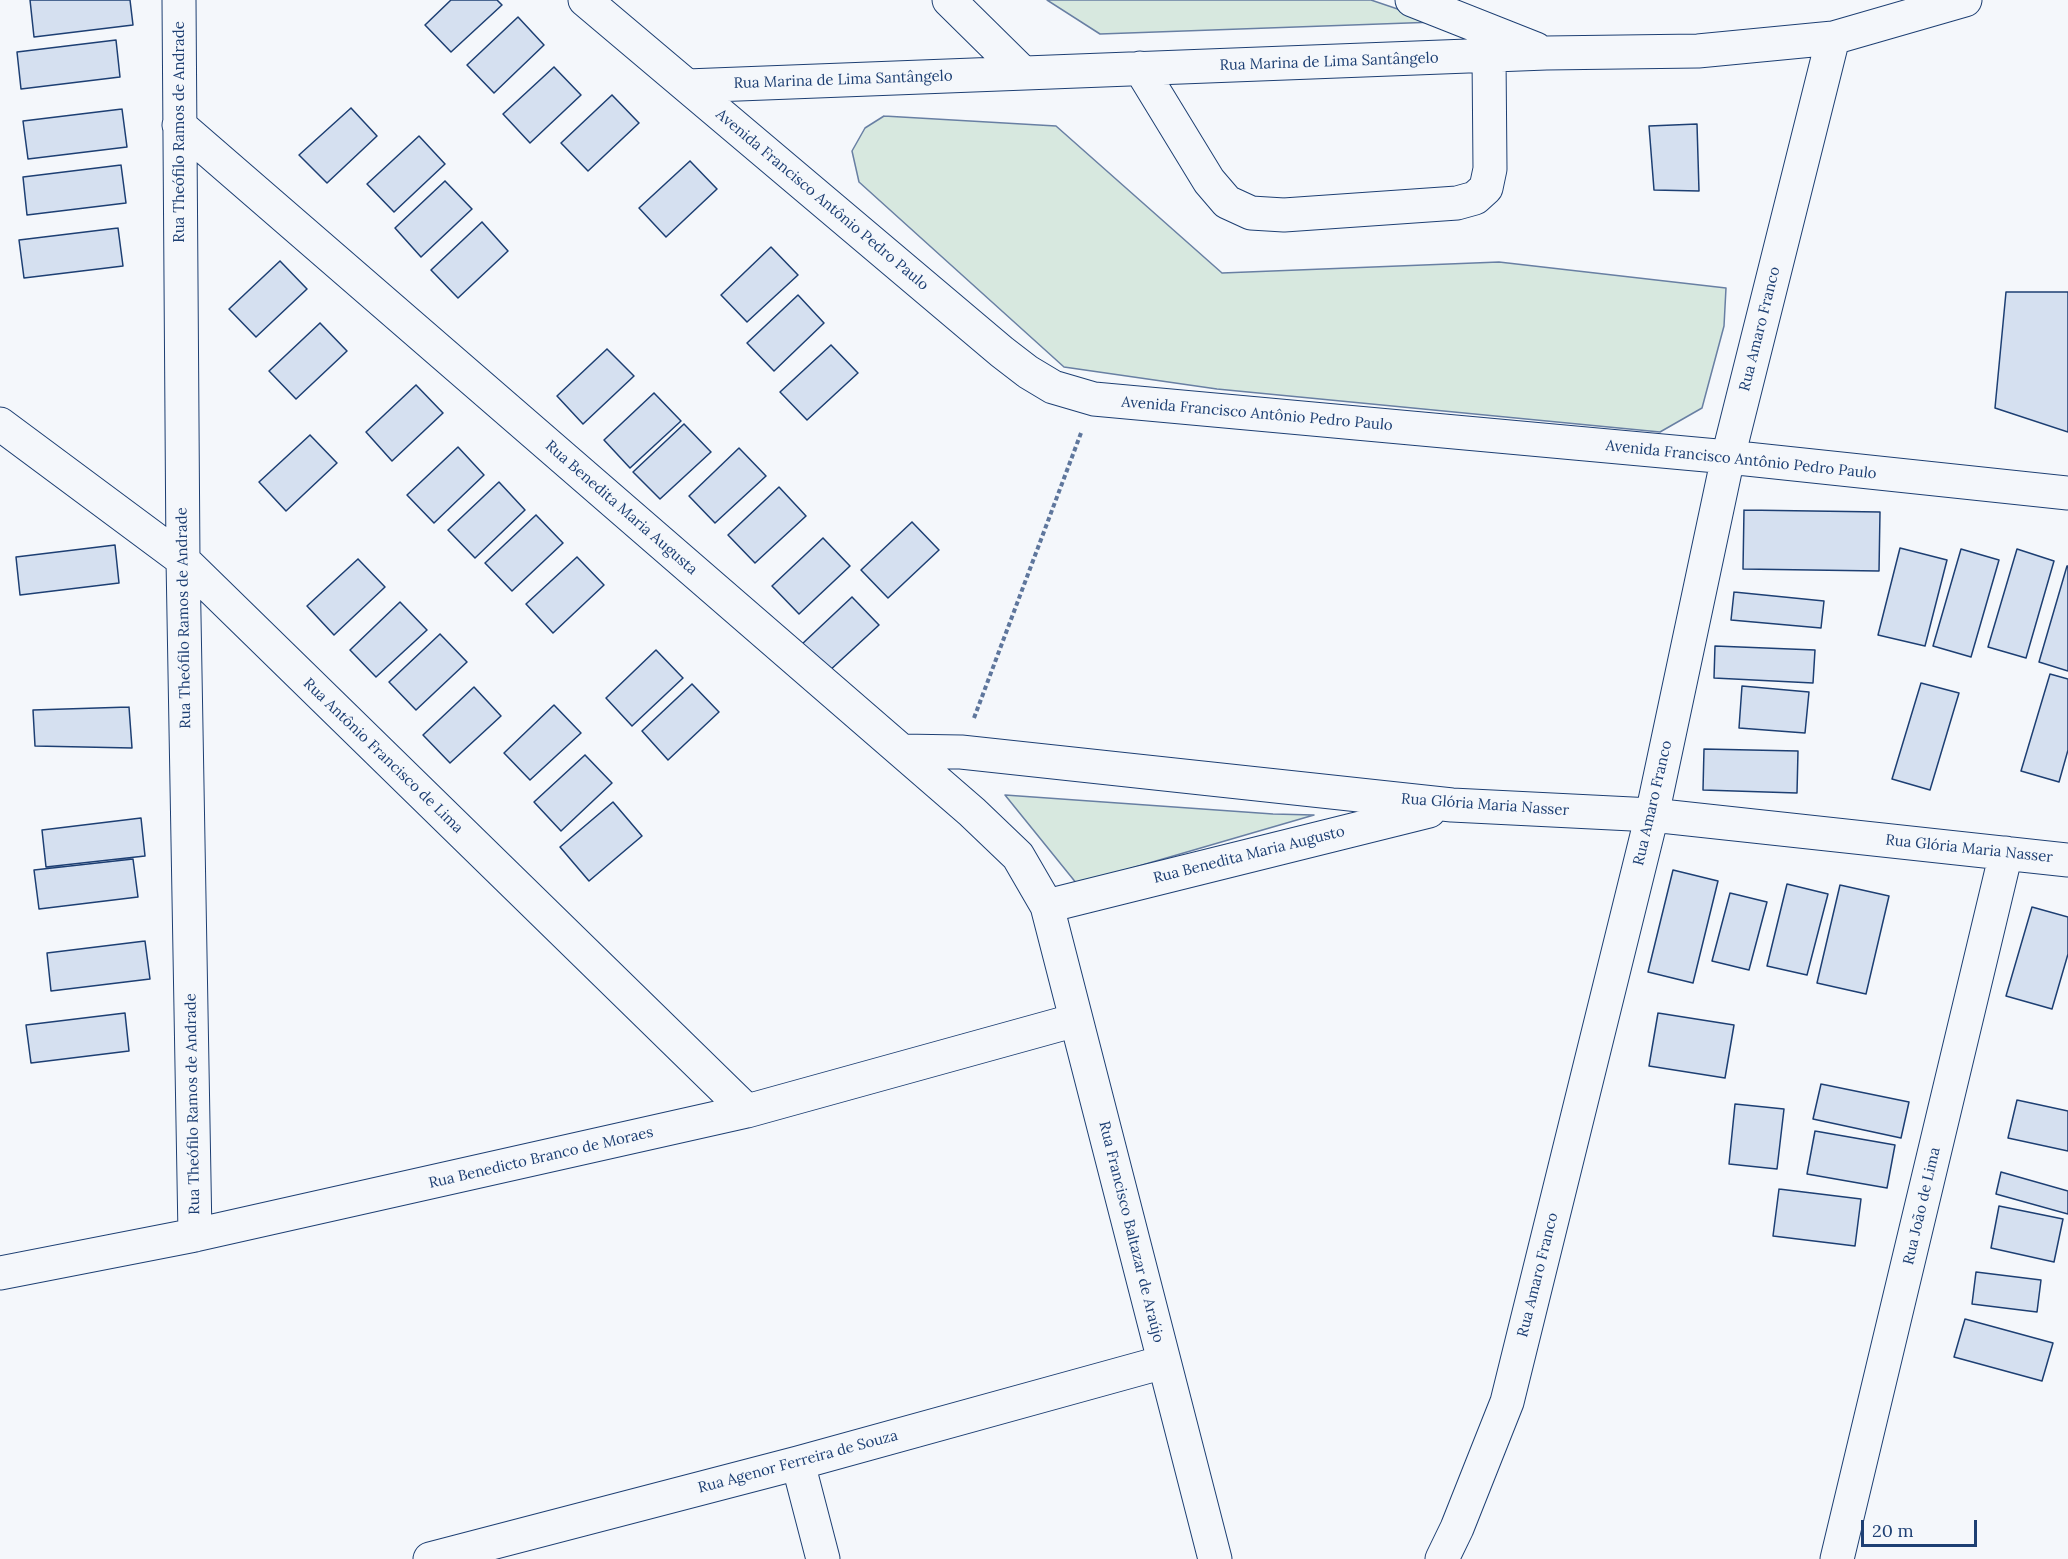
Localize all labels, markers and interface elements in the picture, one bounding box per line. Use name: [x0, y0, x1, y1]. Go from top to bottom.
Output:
street label: Rua Theófilo Ramos de Andrade: [171, 21, 189, 243]
street label: Rua Marina de Lima Santângelo: [1219, 49, 1439, 75]
street label: Rua Marina de Lima Santângelo: [733, 67, 953, 93]
street label: Avenida Francisco Antônio Pedro Paulo: [712, 106, 932, 294]
street label: Rua Amaro Franco: [1736, 265, 1784, 393]
street label: Avenida Francisco Antônio Pedro Paulo: [1121, 393, 1393, 435]
street label: Rua Benedita Maria Augusta: [541, 437, 701, 579]
street label: Avenida Francisco Antônio Pedro Paulo: [1605, 437, 1877, 483]
street label: Rua Theófilo Ramos de Andrade: [173, 507, 195, 729]
street label: Rua Antônio Francisco de Lima: [299, 675, 467, 837]
street label: Rua Amaro Franco: [1630, 739, 1676, 867]
street label: Rua Glória Maria Nasser: [1400, 790, 1570, 820]
street label: Rua Benedita Maria Augusto: [1151, 822, 1347, 888]
street label: Rua Glória Maria Nasser: [1884, 831, 2054, 867]
street label: Rua Theófilo Ramos de Andrade: [182, 993, 204, 1215]
street label: Rua Francisco Baltazar de Araújo: [1095, 1119, 1167, 1345]
street label: Rua Benedicto Branco de Moraes: [427, 1123, 655, 1193]
street label: Rua João de Lima: [1900, 1146, 1944, 1266]
street label: Rua Amaro Franco: [1514, 1211, 1562, 1339]
street label: Rua Agenor Ferreira de Souza: [696, 1427, 900, 1497]
scale bar: [1864, 1508, 1980, 1546]
text: 20 m: [1872, 1519, 1914, 1542]

